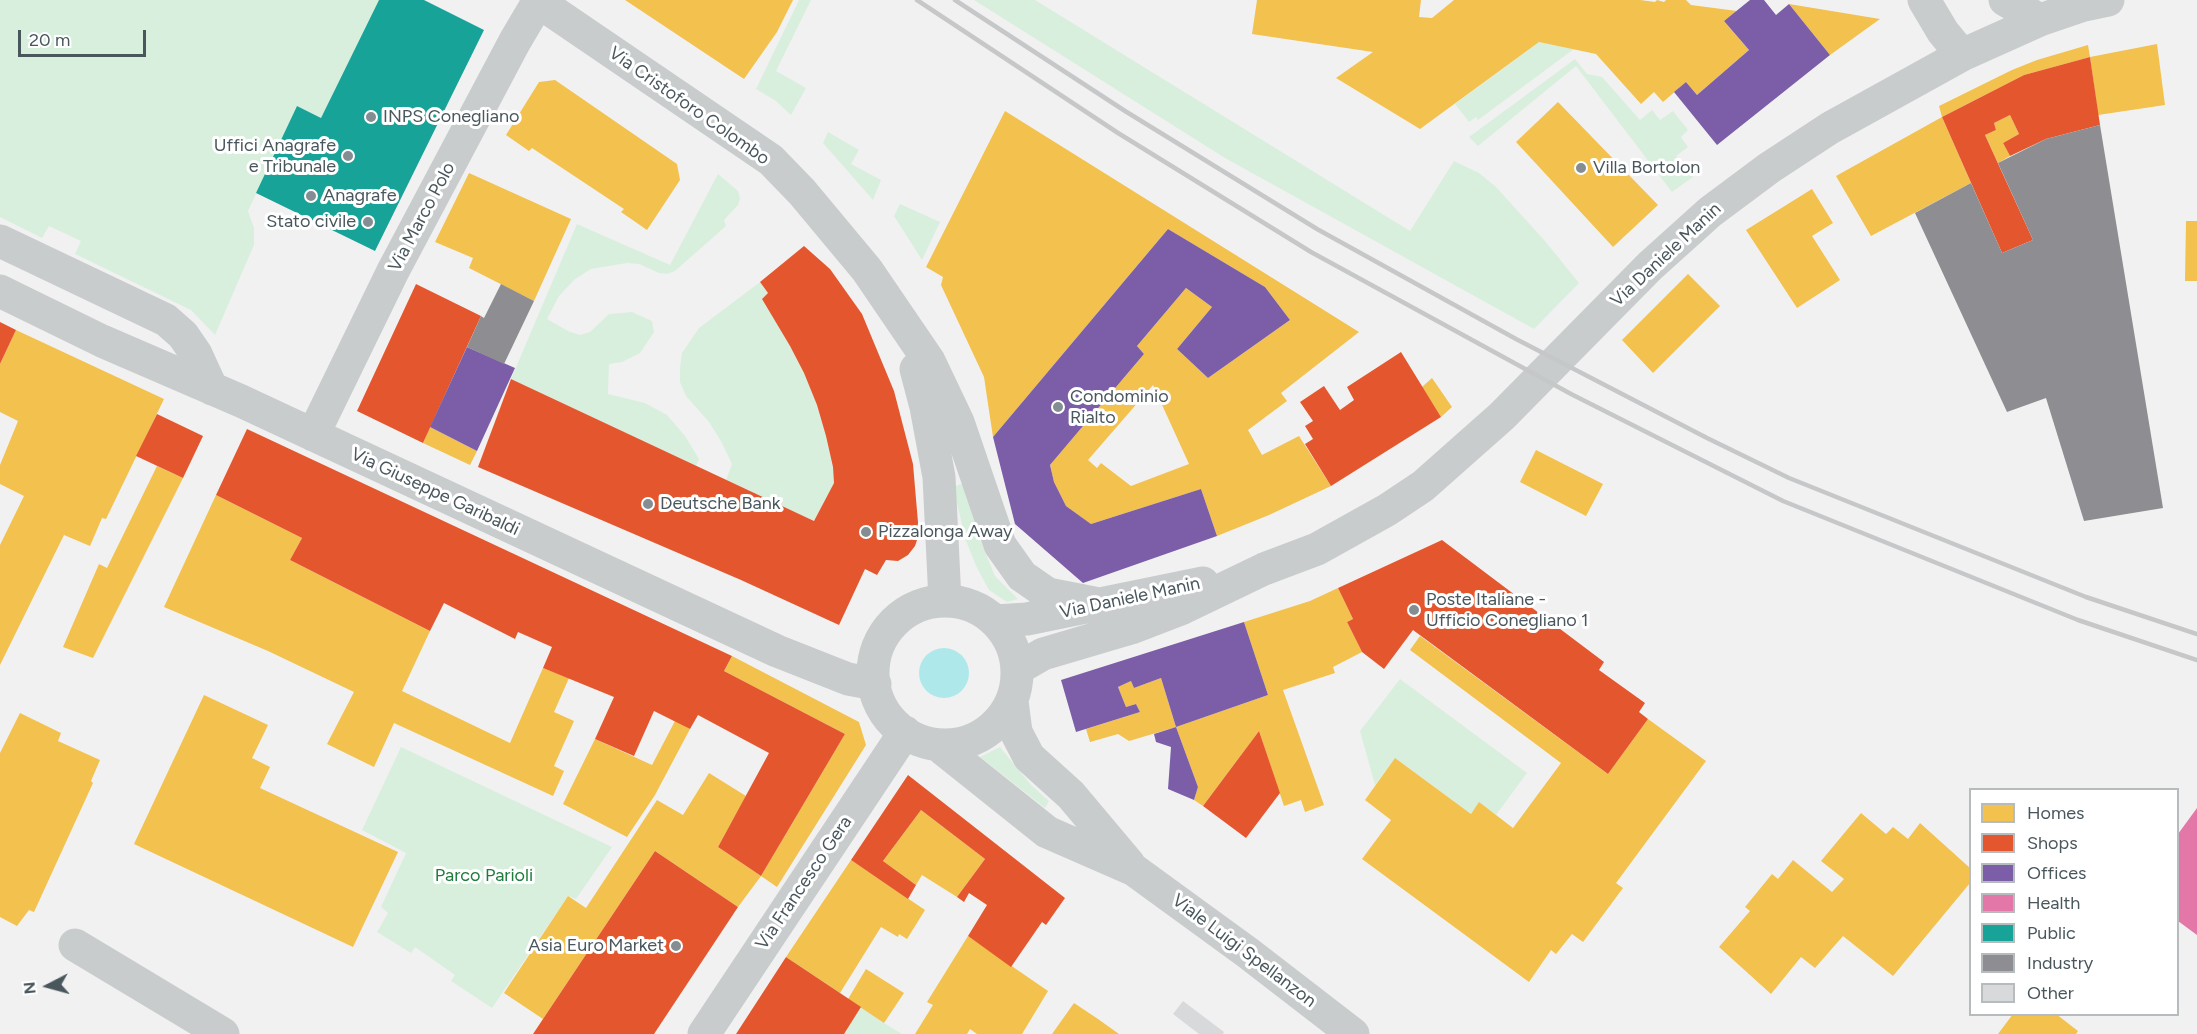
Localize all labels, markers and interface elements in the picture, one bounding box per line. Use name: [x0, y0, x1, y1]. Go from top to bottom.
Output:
scale bar: [21, 18, 148, 56]
text: 20 m: [29, 29, 70, 51]
street label: Via Cristoforo Colombo: [604, 42, 774, 170]
place label: INPS Conegliano: [383, 106, 519, 128]
marker: INPS Conegliano: [364, 110, 378, 124]
place label: Uffici Anagrafe e Tribunale: [214, 135, 336, 178]
marker: Uffici Anagrafe e Tribunale: [341, 149, 355, 163]
place label: Villa Bortolon: [1593, 157, 1700, 179]
street label: Via Marco Polo: [384, 159, 460, 275]
marker: Villa Bortolon: [1574, 161, 1588, 175]
place label: Anagrafe: [323, 185, 397, 207]
marker: Anagrafe: [304, 189, 318, 203]
street label: Via Daniele Manin: [1606, 198, 1726, 312]
place label: Stato civile: [266, 211, 356, 233]
marker: Stato civile: [361, 215, 375, 229]
place label: Condominio Rialto: [1070, 386, 1169, 428]
marker: Condominio Rialto: [1051, 400, 1065, 414]
street label: Via Giuseppe Garibaldi: [347, 443, 523, 541]
place label: Deutsche Bank: [660, 493, 780, 515]
marker: Deutsche Bank: [641, 497, 655, 511]
place label: Pizzalonga Away: [878, 521, 1012, 543]
marker: Pizzalonga Away: [859, 525, 873, 539]
street label: Via Daniele Manin: [1058, 573, 1202, 623]
place label: Poste Italiane - Ufficio Conegliano 1: [1426, 589, 1589, 632]
marker: Poste Italiane - Ufficio Conegliano 1: [1407, 603, 1421, 617]
legend: [1969, 788, 2179, 1016]
text: Homes: [2027, 802, 2085, 824]
street label: Via Francesco Gera: [751, 812, 857, 954]
text: Shops: [2027, 832, 2078, 854]
text: Offices: [2027, 862, 2086, 884]
park label: Parco Parioli: [435, 865, 533, 887]
street label: Viale Luigi Spellanzon: [1168, 890, 1320, 1012]
text: Health: [2027, 892, 2080, 914]
text: Public: [2027, 922, 2076, 944]
place label: Asia Euro Market: [528, 935, 664, 957]
marker: Asia Euro Market: [669, 939, 683, 953]
text: Industry: [2027, 952, 2093, 974]
north arrow: [18, 956, 78, 1016]
text: N: [20, 981, 40, 995]
text: Other: [2027, 982, 2074, 1004]

